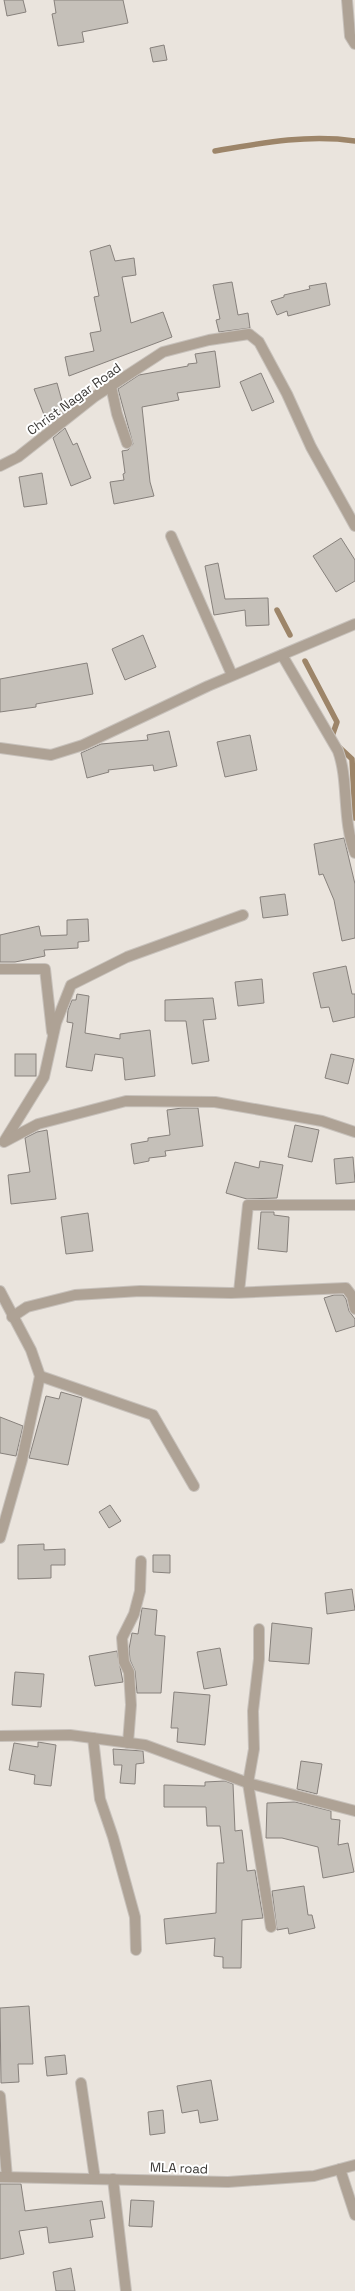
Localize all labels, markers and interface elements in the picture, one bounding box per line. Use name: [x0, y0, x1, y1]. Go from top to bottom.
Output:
street label: Christ Nagar Road: [24, 359, 124, 439]
street label: MLA road: [150, 2158, 208, 2178]

